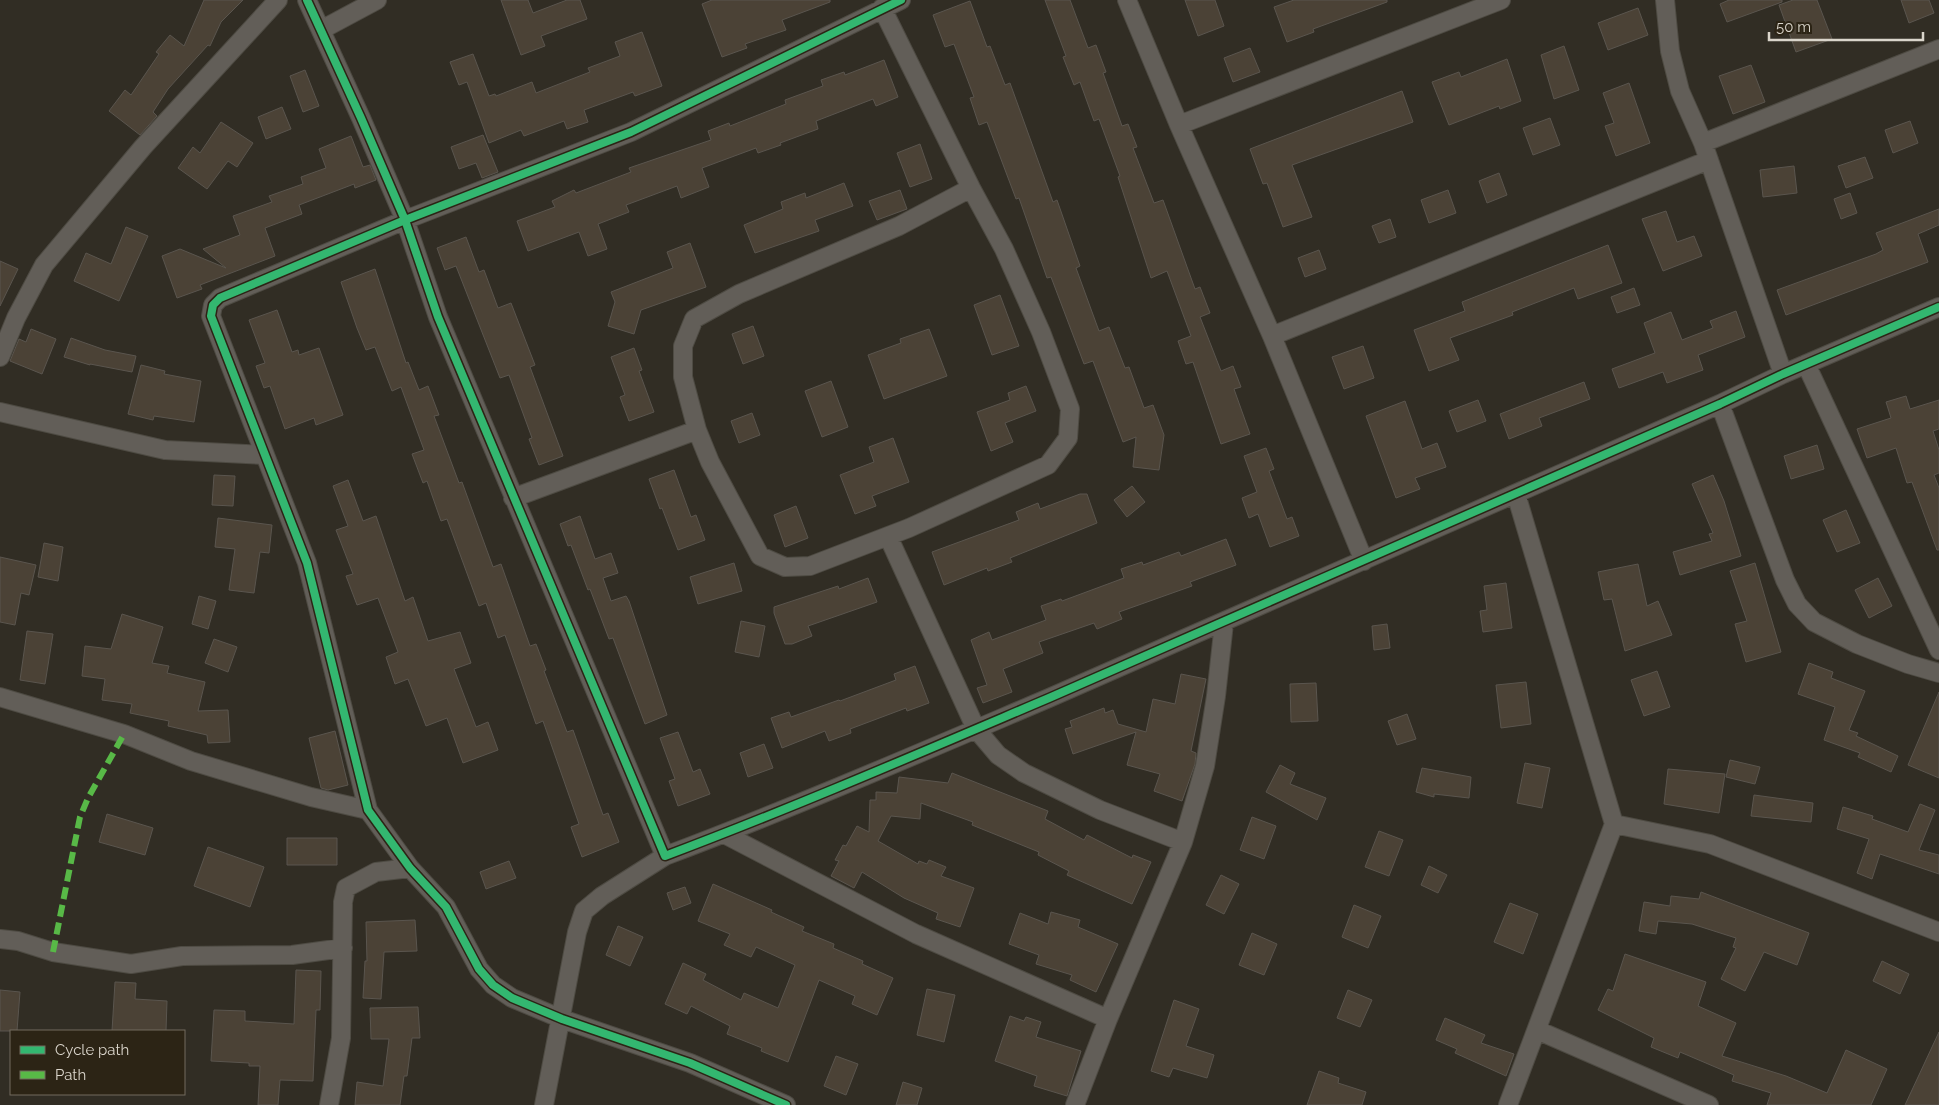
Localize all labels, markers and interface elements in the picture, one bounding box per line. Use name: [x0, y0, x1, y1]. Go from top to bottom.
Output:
scale bar: [1769, 10, 1923, 42]
text: 50 m: [1776, 18, 1811, 36]
legend: [10, 1030, 185, 1095]
text: Cycle path: [55, 1041, 129, 1059]
text: Path: [55, 1066, 86, 1084]

